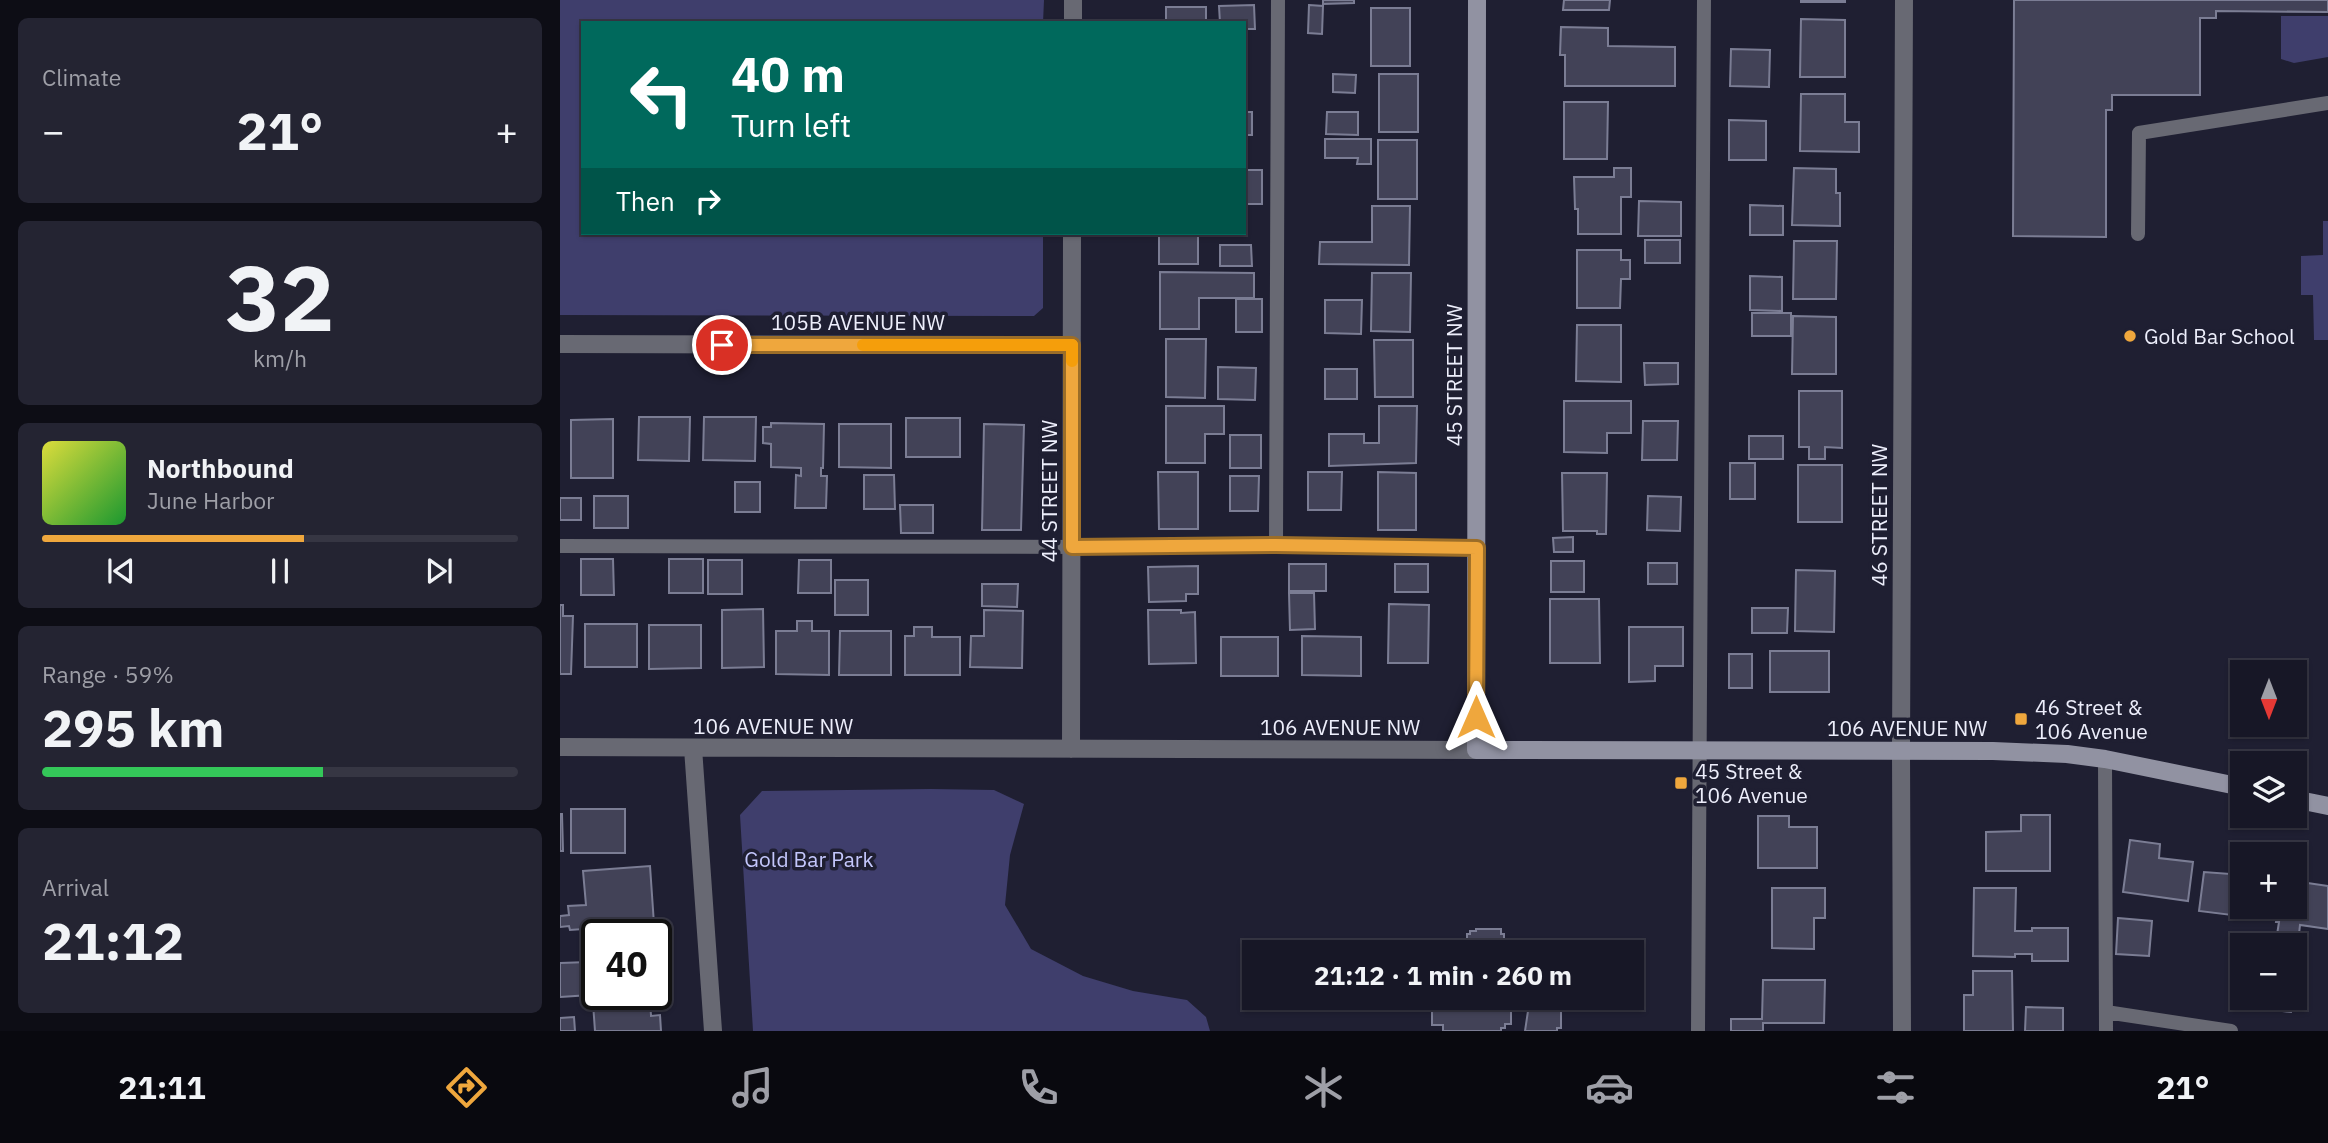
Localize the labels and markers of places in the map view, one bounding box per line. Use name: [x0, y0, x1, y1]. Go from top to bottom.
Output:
pin: [692, 315, 752, 375]
place label: Gold Bar School: [2144, 322, 2295, 350]
marker: Gold Bar School: [2122, 328, 2138, 344]
place label: 46 Street & 106 Avenue: [2035, 693, 2148, 745]
marker: 46 Street & 106 Avenue: [2013, 711, 2029, 727]
place label: 45 Street & 106 Avenue: [1695, 757, 1808, 809]
marker: 45 Street & 106 Avenue: [1673, 775, 1689, 791]

